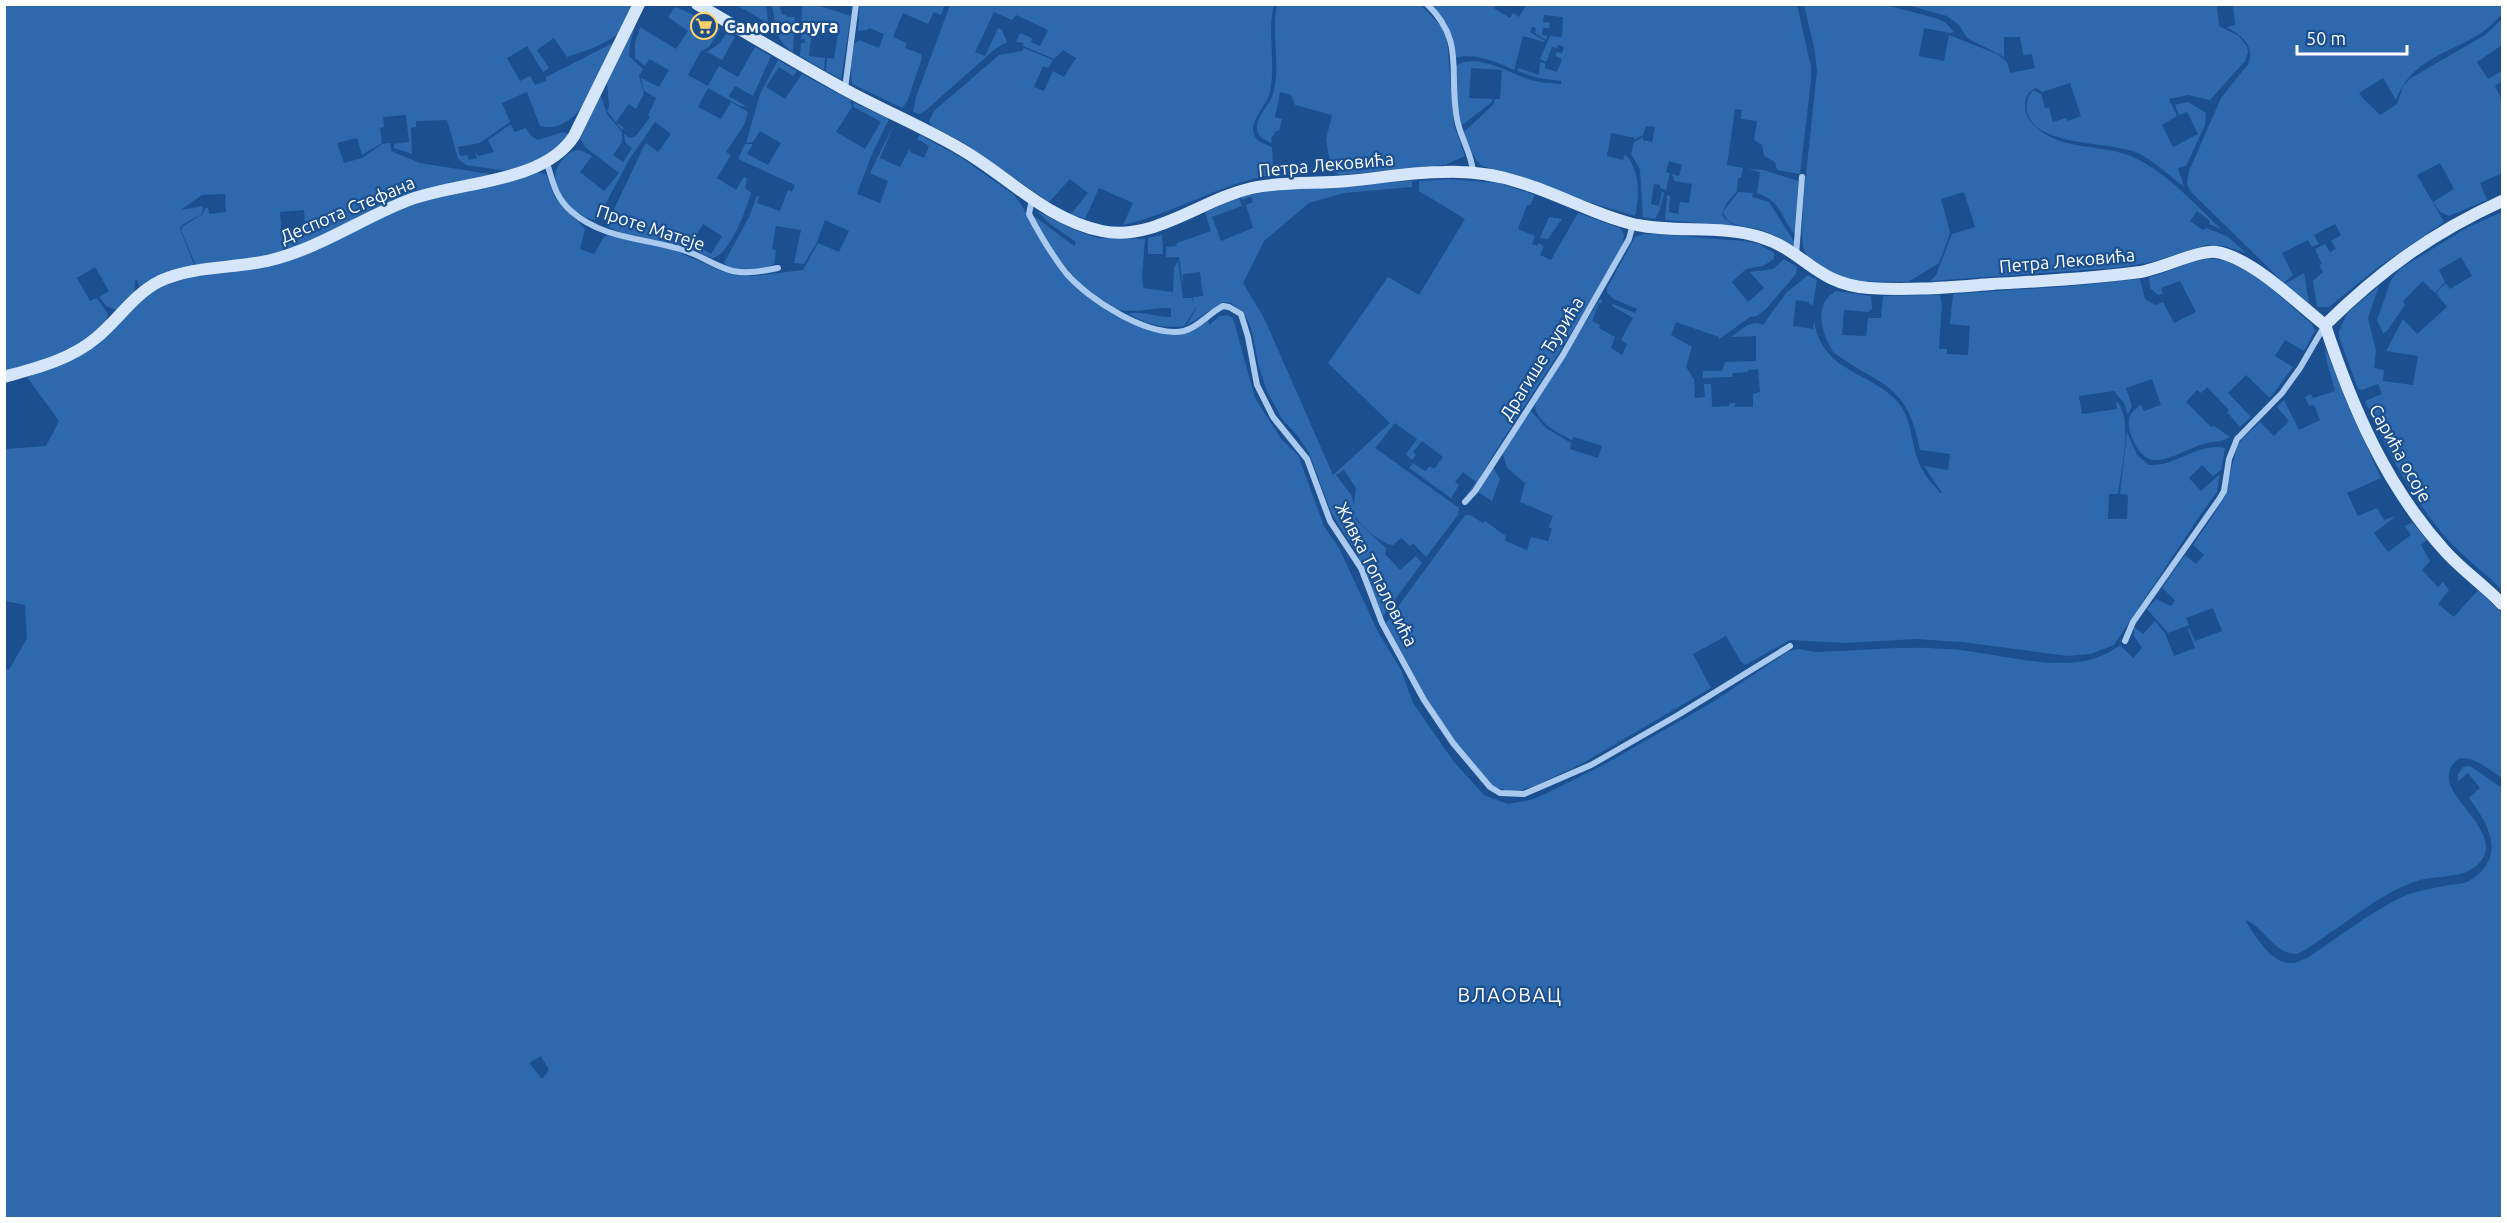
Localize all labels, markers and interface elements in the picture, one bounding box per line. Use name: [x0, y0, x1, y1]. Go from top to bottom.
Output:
supermarket icon: Самопослуга: [689, 11, 719, 41]
place label: Самопослуга: [724, 16, 839, 36]
scale bar: [2297, 18, 2406, 56]
text: 50 m: [2306, 28, 2346, 48]
street label: Петра Лековића: [1257, 148, 1395, 180]
street label: Деспота Стефана: [277, 172, 417, 246]
street label: Проте Матеје: [594, 200, 708, 254]
street label: Петра Лековића: [1998, 244, 2136, 276]
street label: Драгише Ђурића: [1495, 293, 1587, 423]
street label: Сарића осоје: [2366, 401, 2436, 505]
street label: Живка Топаловића: [1332, 499, 1422, 649]
district label: ВЛАОВАЦ: [1457, 983, 1563, 1006]

